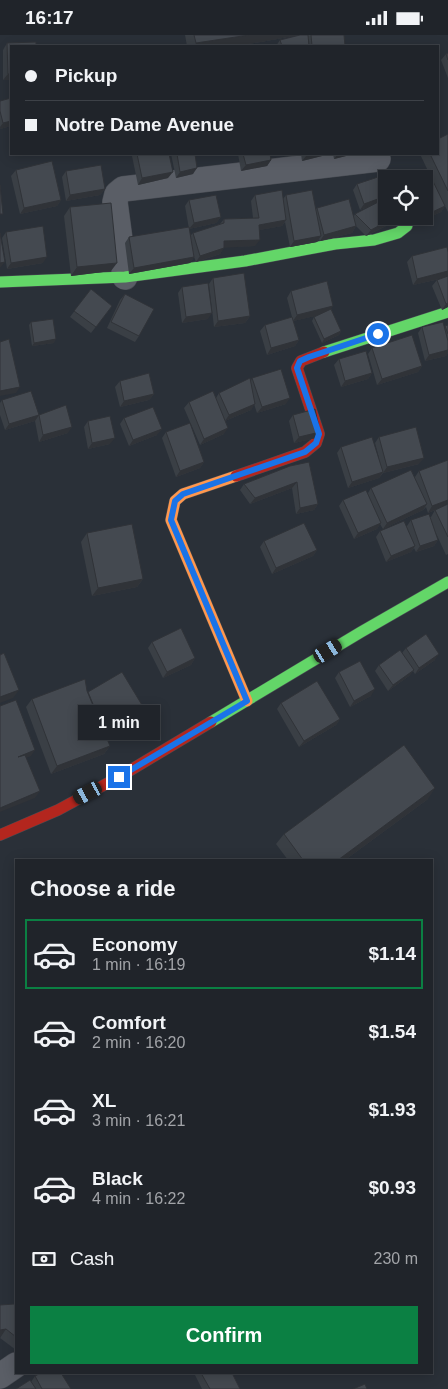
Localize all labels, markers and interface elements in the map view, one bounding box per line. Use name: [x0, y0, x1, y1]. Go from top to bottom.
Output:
text: 16:17: [25, 7, 74, 28]
text: Pickup: [55, 65, 117, 86]
text: Notre Dame Avenue: [55, 114, 234, 135]
map controls: [378, 170, 433, 225]
button: locate: [378, 170, 433, 225]
route start: [367, 323, 389, 345]
car: [311, 637, 344, 665]
callout: 1 min: [78, 705, 160, 739]
text: 1 min: [98, 714, 140, 731]
route end: [108, 766, 130, 788]
car: [71, 779, 104, 807]
text: Choose a ride: [30, 876, 175, 901]
icon: car: [32, 932, 77, 977]
text: Economy: [92, 934, 178, 955]
text: $1.14: [368, 943, 416, 964]
text: 1 min · 16:19: [92, 956, 185, 973]
icon: car: [32, 1010, 77, 1055]
text: Comfort: [92, 1012, 166, 1033]
text: $1.54: [368, 1021, 416, 1042]
text: 2 min · 16:20: [92, 1034, 185, 1051]
icon: car: [32, 1088, 77, 1133]
text: XL: [92, 1090, 116, 1111]
text: $1.93: [368, 1099, 416, 1120]
text: 3 min · 16:21: [92, 1112, 185, 1129]
icon: car: [32, 1166, 77, 1211]
text: Black: [92, 1168, 143, 1189]
text: $0.93: [368, 1177, 416, 1198]
text: 4 min · 16:22: [92, 1190, 185, 1207]
icon: cash: [30, 1245, 58, 1273]
text: Cash: [70, 1248, 114, 1269]
text: 230 m: [374, 1250, 418, 1267]
button: Confirm: [30, 1306, 418, 1364]

